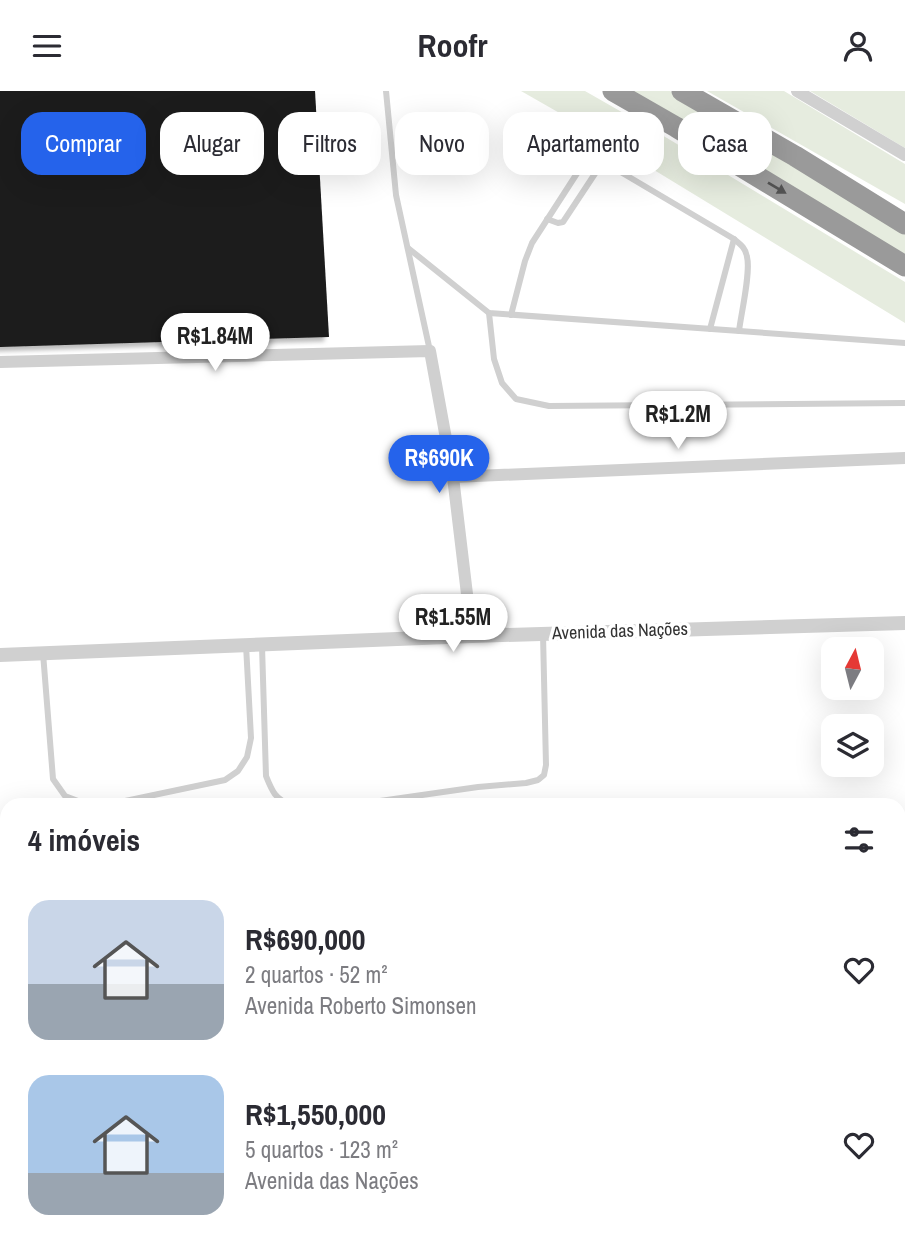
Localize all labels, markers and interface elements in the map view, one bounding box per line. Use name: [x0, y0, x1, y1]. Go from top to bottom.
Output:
text: Roofr: [418, 24, 487, 67]
icon: menu: [28, 27, 66, 65]
icon: person: [839, 27, 877, 65]
chip: Comprar: [21, 112, 146, 175]
chip: Alugar: [160, 112, 264, 175]
chip: Filtros: [278, 112, 381, 175]
chip: Novo: [395, 112, 489, 175]
chip: Apartamento: [503, 112, 664, 175]
chip: Casa: [678, 112, 772, 175]
one-way arrow: [768, 182, 787, 194]
pin: R$1.84M: [150, 313, 280, 373]
text: R$1.84M: [177, 320, 253, 351]
pin: R$1.2M: [621, 391, 735, 451]
text: R$1.2M: [645, 398, 711, 429]
pin: R$690K: [382, 435, 496, 495]
text: R$690K: [404, 442, 474, 473]
pin: R$1.55M: [388, 595, 518, 654]
text: R$1.55M: [415, 601, 491, 632]
street label: Avenida das Nações: [551, 616, 688, 645]
north arrow: [821, 637, 884, 700]
map controls: [821, 637, 884, 777]
button: layers: [821, 714, 884, 777]
text: 4 imóveis: [28, 820, 140, 860]
icon: filters: [840, 821, 878, 859]
text: R$690,000: [245, 919, 365, 959]
icon: home: [84, 928, 168, 1012]
icon: heart: [840, 951, 878, 989]
text: 2 quartos · 52 m²: [245, 959, 388, 990]
text: Avenida Roberto Simonsen: [245, 990, 476, 1021]
text: R$1,550,000: [245, 1094, 386, 1134]
icon: home: [84, 1103, 168, 1187]
icon: heart: [840, 1126, 878, 1164]
text: 5 quartos · 123 m²: [245, 1134, 398, 1165]
text: Avenida das Nações: [245, 1165, 419, 1196]

